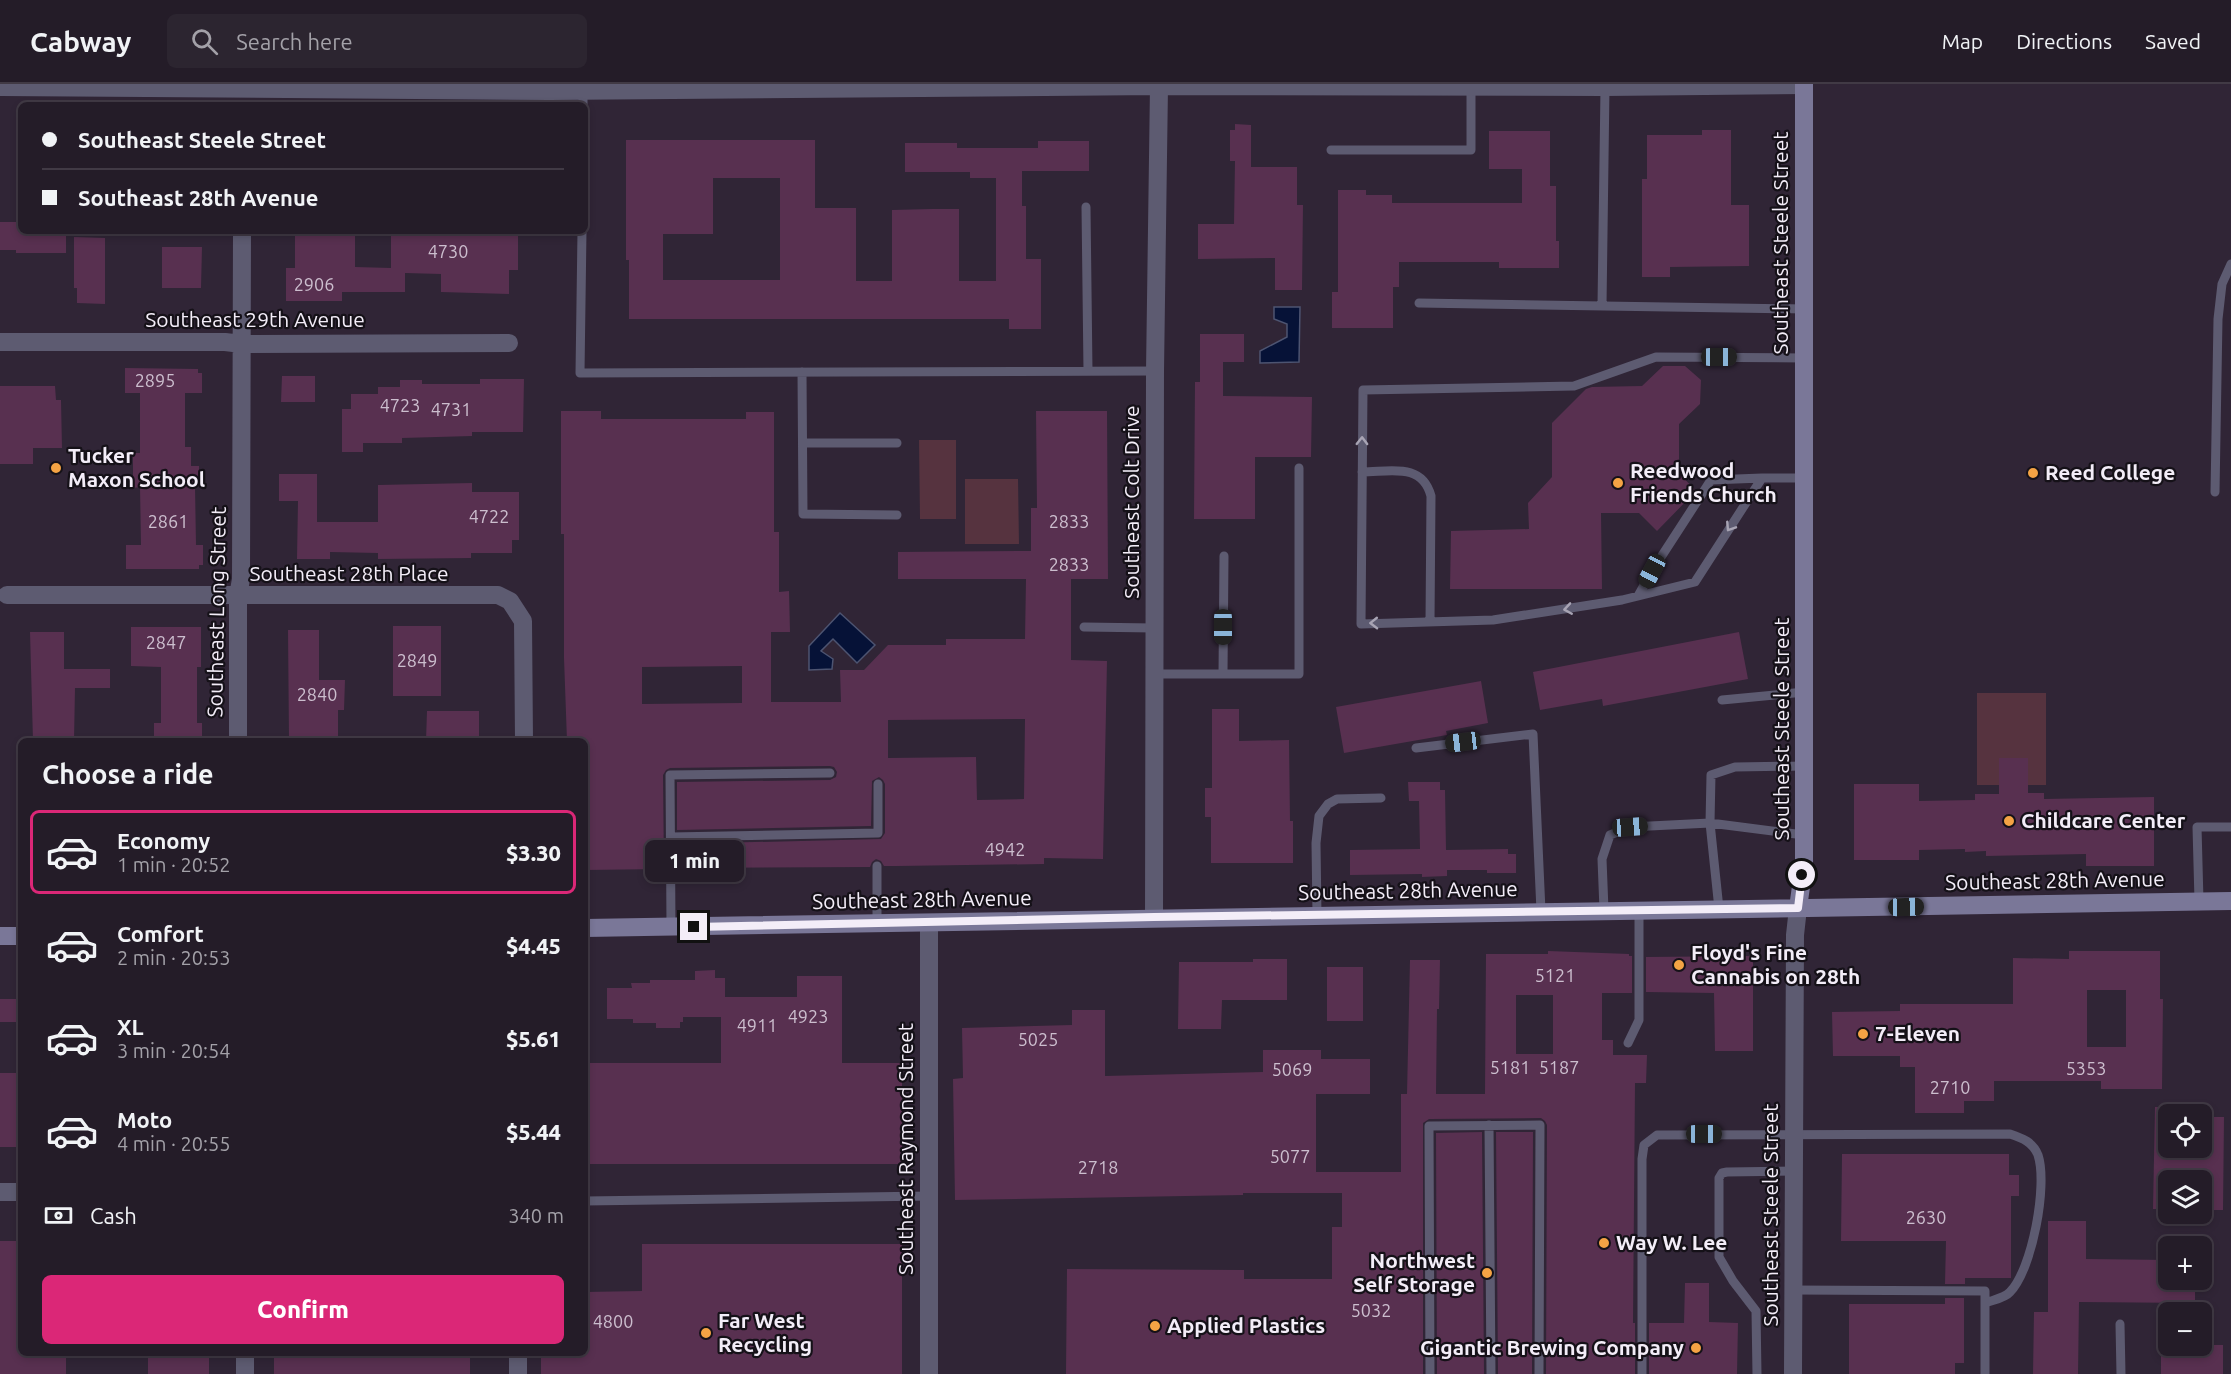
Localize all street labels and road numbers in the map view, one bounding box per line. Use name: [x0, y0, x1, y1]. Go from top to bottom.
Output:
street label: Southeast Steele Street: [1768, 131, 1792, 355]
street label: Southeast 29th Avenue: [145, 307, 365, 331]
street label: Southeast Colt Drive: [1119, 405, 1143, 599]
street label: Southeast Long Street: [202, 507, 230, 717]
street label: Southeast 28th Place: [249, 561, 449, 585]
street label: Southeast Steele Street: [1769, 617, 1793, 841]
street label: Southeast 28th Avenue: [1945, 866, 2165, 894]
street label: Southeast 28th Avenue: [1298, 876, 1518, 904]
street label: Southeast 28th Avenue: [812, 885, 1032, 913]
street label: Southeast Raymond Street: [893, 1023, 917, 1275]
street label: Southeast Steele Street: [1758, 1103, 1782, 1327]

